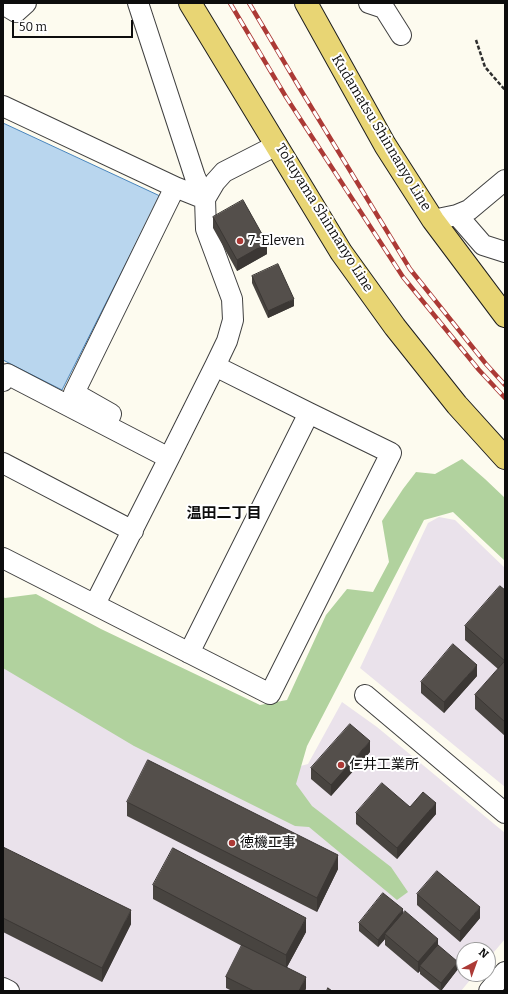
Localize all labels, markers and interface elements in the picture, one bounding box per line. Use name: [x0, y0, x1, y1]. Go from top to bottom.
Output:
scale bar: [14, 12, 135, 38]
text: 50 m: [19, 20, 47, 34]
street label: Kudamatsu Shinnanyo Line: [328, 52, 434, 214]
street label: Tokuyama Shinnanyo Line: [271, 141, 377, 295]
place label: 7-Eleven: [248, 233, 305, 249]
marker: 7-Eleven: [235, 236, 245, 246]
district label: 温田二丁目: [187, 505, 261, 523]
place label: 仁井工業所: [349, 757, 419, 773]
marker: 仁井工業所: [336, 760, 346, 770]
place label: 徳機工事: [240, 835, 296, 851]
marker: 徳機工事: [227, 838, 237, 848]
north arrow: [456, 942, 496, 982]
text: N: [476, 946, 491, 961]

